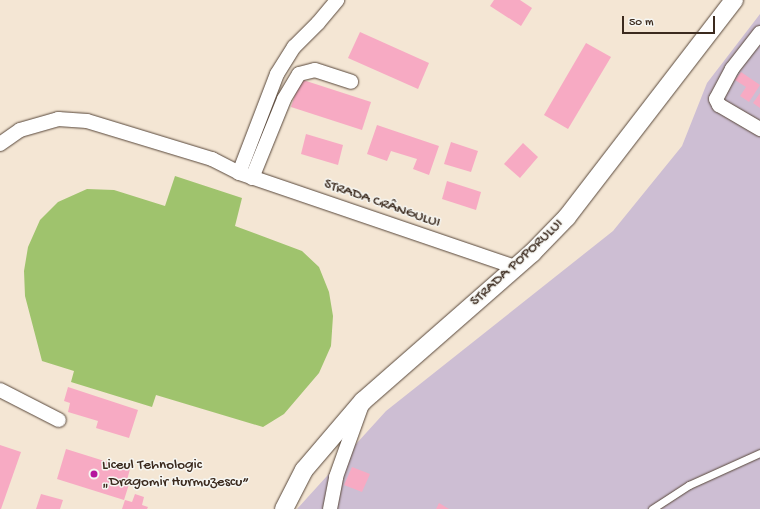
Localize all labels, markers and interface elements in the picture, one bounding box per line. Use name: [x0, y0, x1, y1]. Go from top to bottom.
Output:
scale bar: [624, 8, 717, 34]
text: 50 m: [629, 16, 654, 30]
street label: STRADA CRÂNGULUI: [321, 176, 443, 232]
street label: STRADA POPORULUI: [467, 215, 567, 311]
place label: Liceul Tehnologic „Dragomir Hurmuzescu”: [102, 456, 249, 491]
marker: Liceul Tehnologic „Dragomir Hurmuzescu”: [89, 469, 99, 479]

